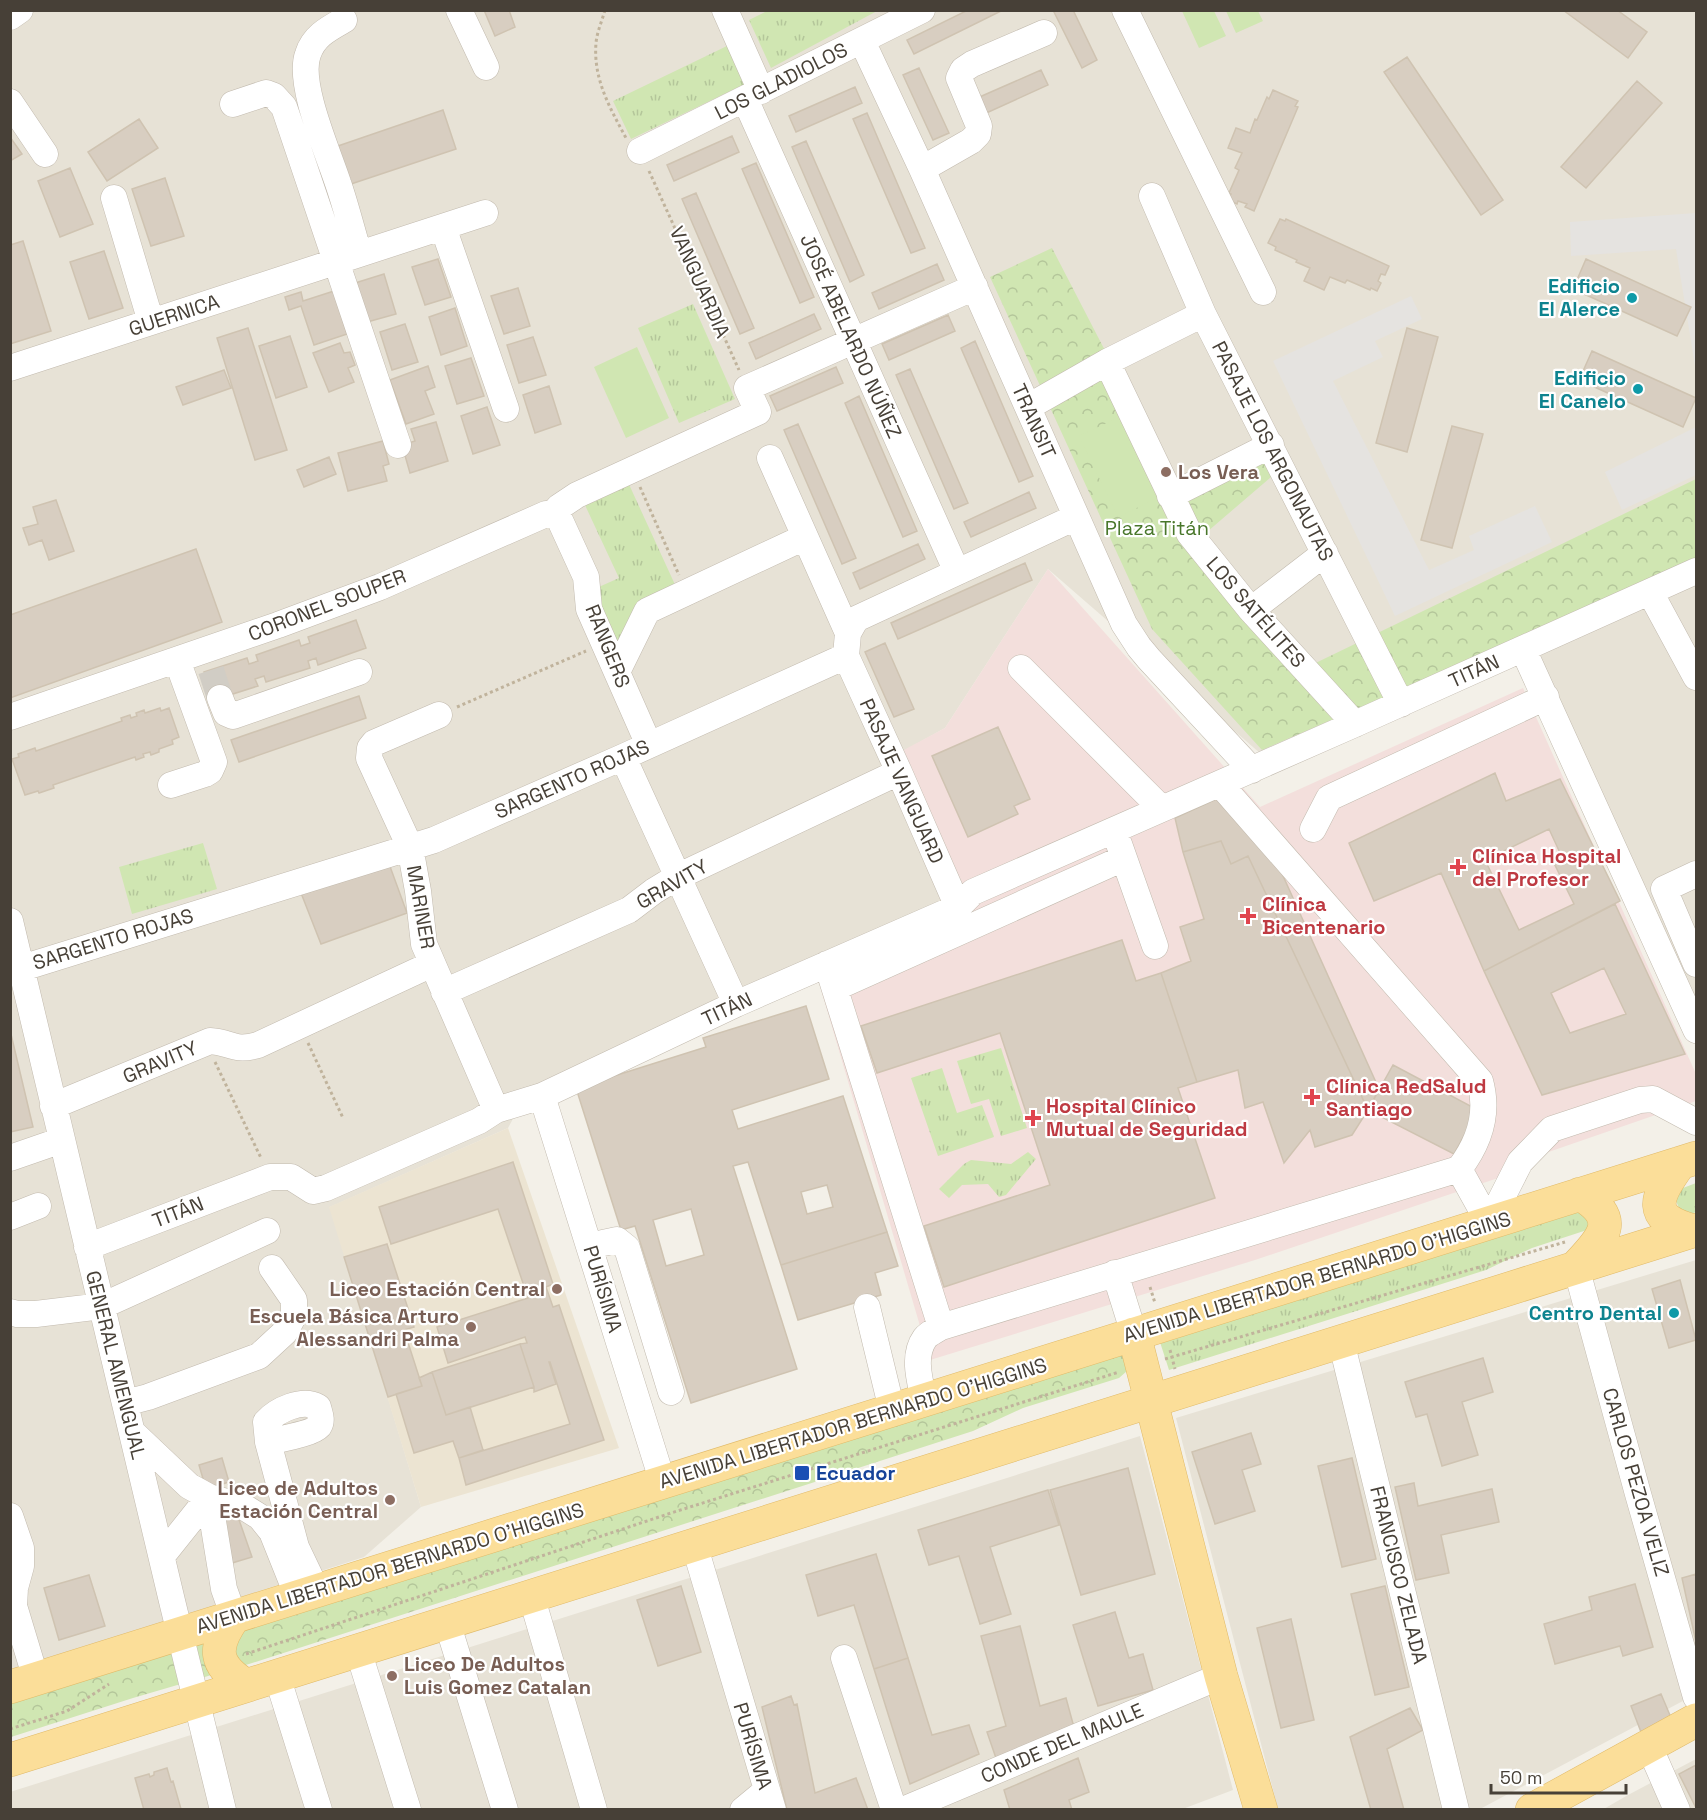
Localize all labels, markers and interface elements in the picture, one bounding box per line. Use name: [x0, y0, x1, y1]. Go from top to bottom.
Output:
street label: LOS GLADIOLOS: [710, 36, 852, 126]
street label: VANGUARDIA: [664, 222, 736, 342]
street label: JOSÉ ABELARDO NÚÑEZ: [794, 230, 908, 442]
place label: Edificio El Alerce: [1538, 273, 1620, 322]
street label: GUERNICA: [125, 288, 223, 342]
marker: Edificio El Alerce: [1625, 291, 1639, 305]
street label: PASAJE LOS ARGONAUTAS: [1206, 337, 1340, 565]
place label: Edificio El Canelo: [1539, 365, 1626, 414]
street label: TRANSIT: [1006, 380, 1062, 463]
marker: Edificio El Canelo: [1631, 382, 1645, 396]
place label: Los Vera: [1178, 459, 1259, 485]
marker: Los Vera: [1159, 465, 1173, 479]
park label: Plaza Titán: [1105, 515, 1209, 541]
street label: LOS SATÉLITES: [1201, 551, 1311, 673]
street label: CORONEL SOUPER: [244, 563, 410, 647]
street label: RANGERS: [579, 600, 637, 692]
street label: TITÁN: [1445, 648, 1503, 694]
street label: PASAJE VANGUARD: [854, 694, 950, 868]
street label: SARGENTO ROJAS: [490, 733, 654, 825]
place label: Clínica Hospital del Profesor: [1472, 843, 1621, 892]
street label: GRAVITY: [631, 853, 713, 915]
marker: Clínica Hospital del Profesor: [1449, 858, 1467, 876]
street label: MARINER: [401, 863, 441, 951]
place label: Clínica Bicentenario: [1262, 891, 1386, 940]
street label: SARGENTO ROJAS: [29, 902, 197, 976]
marker: Clínica Bicentenario: [1239, 907, 1257, 925]
street label: TITÁN: [698, 986, 756, 1032]
street label: GRAVITY: [119, 1035, 201, 1089]
place label: Clínica RedSalud Santiago: [1326, 1073, 1487, 1122]
marker: Clínica RedSalud Santiago: [1303, 1088, 1321, 1106]
place label: Hospital Clínico Mutual de Seguridad: [1046, 1093, 1248, 1142]
marker: Hospital Clínico Mutual de Seguridad: [1024, 1109, 1042, 1127]
street label: TITÁN: [149, 1190, 207, 1234]
street label: AVENIDA LIBERTADOR BERNARDO O'HIGGINS: [1120, 1205, 1514, 1349]
street label: PURÍSIMA: [577, 1242, 629, 1336]
street label: GENERAL AMENGUAL: [80, 1268, 152, 1462]
place label: Liceo Estación Central: [330, 1276, 545, 1302]
marker: Liceo Estación Central: [550, 1282, 564, 1296]
place label: Centro Dental: [1529, 1300, 1662, 1326]
place label: Escuela Básica Arturo Alessandri Palma: [249, 1303, 459, 1352]
marker: Centro Dental: [1667, 1306, 1681, 1320]
marker: Escuela Básica Arturo Alessandri Palma: [464, 1320, 478, 1334]
street label: AVENIDA LIBERTADOR BERNARDO O'HIGGINS: [656, 1351, 1050, 1495]
street label: CARLOS PEZOA VELIZ: [1597, 1385, 1675, 1579]
place label: Ecuador: [816, 1460, 895, 1486]
marker: Ecuador: [793, 1464, 811, 1482]
place label: Liceo de Adultos Estación Central: [218, 1475, 378, 1524]
street label: FRANCISCO ZELADA: [1364, 1483, 1434, 1667]
marker: Liceo de Adultos Estación Central: [383, 1493, 397, 1507]
street label: AVENIDA LIBERTADOR BERNARDO O'HIGGINS: [193, 1496, 587, 1640]
place label: Liceo De Adultos Luis Gomez Catalan: [404, 1651, 591, 1700]
marker: Liceo De Adultos Luis Gomez Catalan: [385, 1669, 399, 1683]
street label: CONDE DEL MAULE: [977, 1697, 1147, 1789]
street label: PURÍSIMA: [727, 1699, 779, 1793]
scale bar: [1491, 1757, 1626, 1795]
text: 50 m: [1500, 1766, 1542, 1789]

